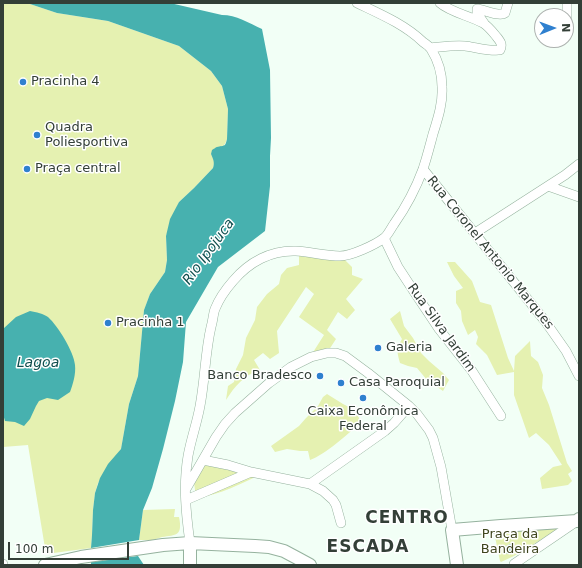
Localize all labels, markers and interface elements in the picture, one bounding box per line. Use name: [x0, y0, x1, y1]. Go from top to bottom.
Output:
north arrow: [534, 8, 574, 48]
text: N: [559, 23, 572, 33]
place label: Pracinha 4: [31, 74, 100, 90]
marker: Pracinha 4: [18, 77, 28, 87]
place label: Quadra Poliesportiva: [45, 120, 128, 151]
marker: Quadra Poliesportiva: [32, 130, 42, 140]
place label: Praça central: [35, 161, 121, 177]
marker: Praça central: [22, 164, 32, 174]
street label: Rua Coronel Antonio Marques: [423, 173, 557, 333]
water label: Rio Ipojuca: [180, 216, 238, 288]
street label: Rua Silva Jardim: [404, 281, 478, 375]
place label: Pracinha 1: [116, 315, 185, 331]
marker: Pracinha 1: [103, 318, 113, 328]
place label: Galeria: [386, 340, 433, 356]
marker: Galeria: [373, 343, 383, 353]
water label: Lagoa: [17, 355, 59, 371]
place label: Banco Bradesco: [207, 368, 312, 384]
marker: Banco Bradesco: [315, 371, 325, 381]
place label: Casa Paroquial: [349, 375, 445, 391]
marker: Casa Paroquial: [336, 378, 346, 388]
marker: Caixa Econômica Federal: [358, 393, 368, 403]
place label: Caixa Econômica Federal: [307, 404, 419, 435]
district label: CENTRO: [365, 509, 449, 529]
park label: Praça da Bandeira: [481, 527, 539, 558]
scale bar: [10, 534, 131, 560]
district label: ESCADA: [327, 538, 409, 558]
text: 100 m: [15, 542, 53, 556]

